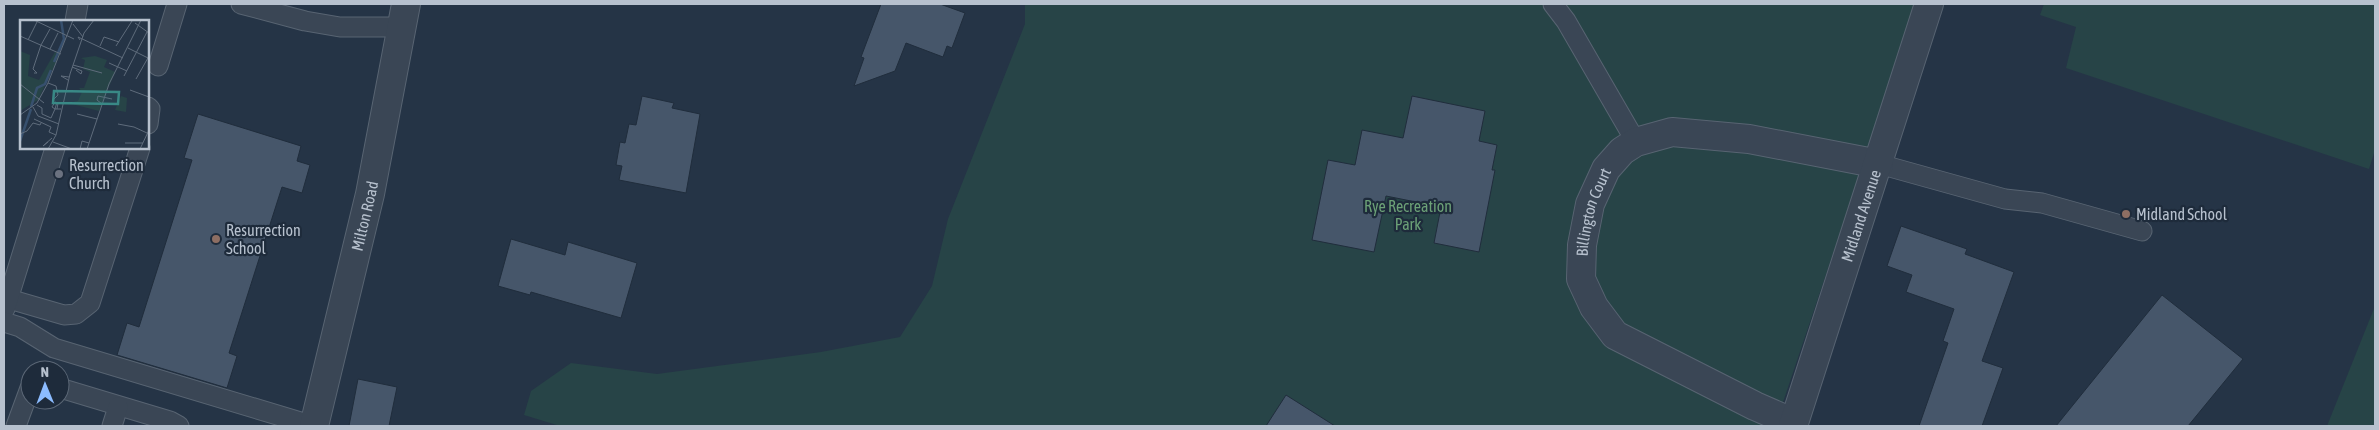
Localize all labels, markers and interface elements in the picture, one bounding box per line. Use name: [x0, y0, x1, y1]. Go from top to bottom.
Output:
inset map: [20, 20, 149, 149]
place label: Resurrection Church: [69, 156, 144, 192]
street label: Billington Court: [1573, 165, 1614, 257]
street label: Midland Avenue: [1838, 167, 1884, 264]
marker: Resurrection Church: [53, 168, 65, 180]
street label: Milton Road: [348, 180, 381, 253]
park label: Rye Recreation Park: [1364, 197, 1452, 233]
place label: Midland School: [2136, 205, 2228, 223]
marker: Midland School: [2120, 208, 2132, 220]
place label: Resurrection School: [226, 221, 301, 257]
marker: Resurrection School: [210, 233, 222, 245]
north arrow: [20, 360, 70, 410]
text: N: [41, 364, 49, 380]

